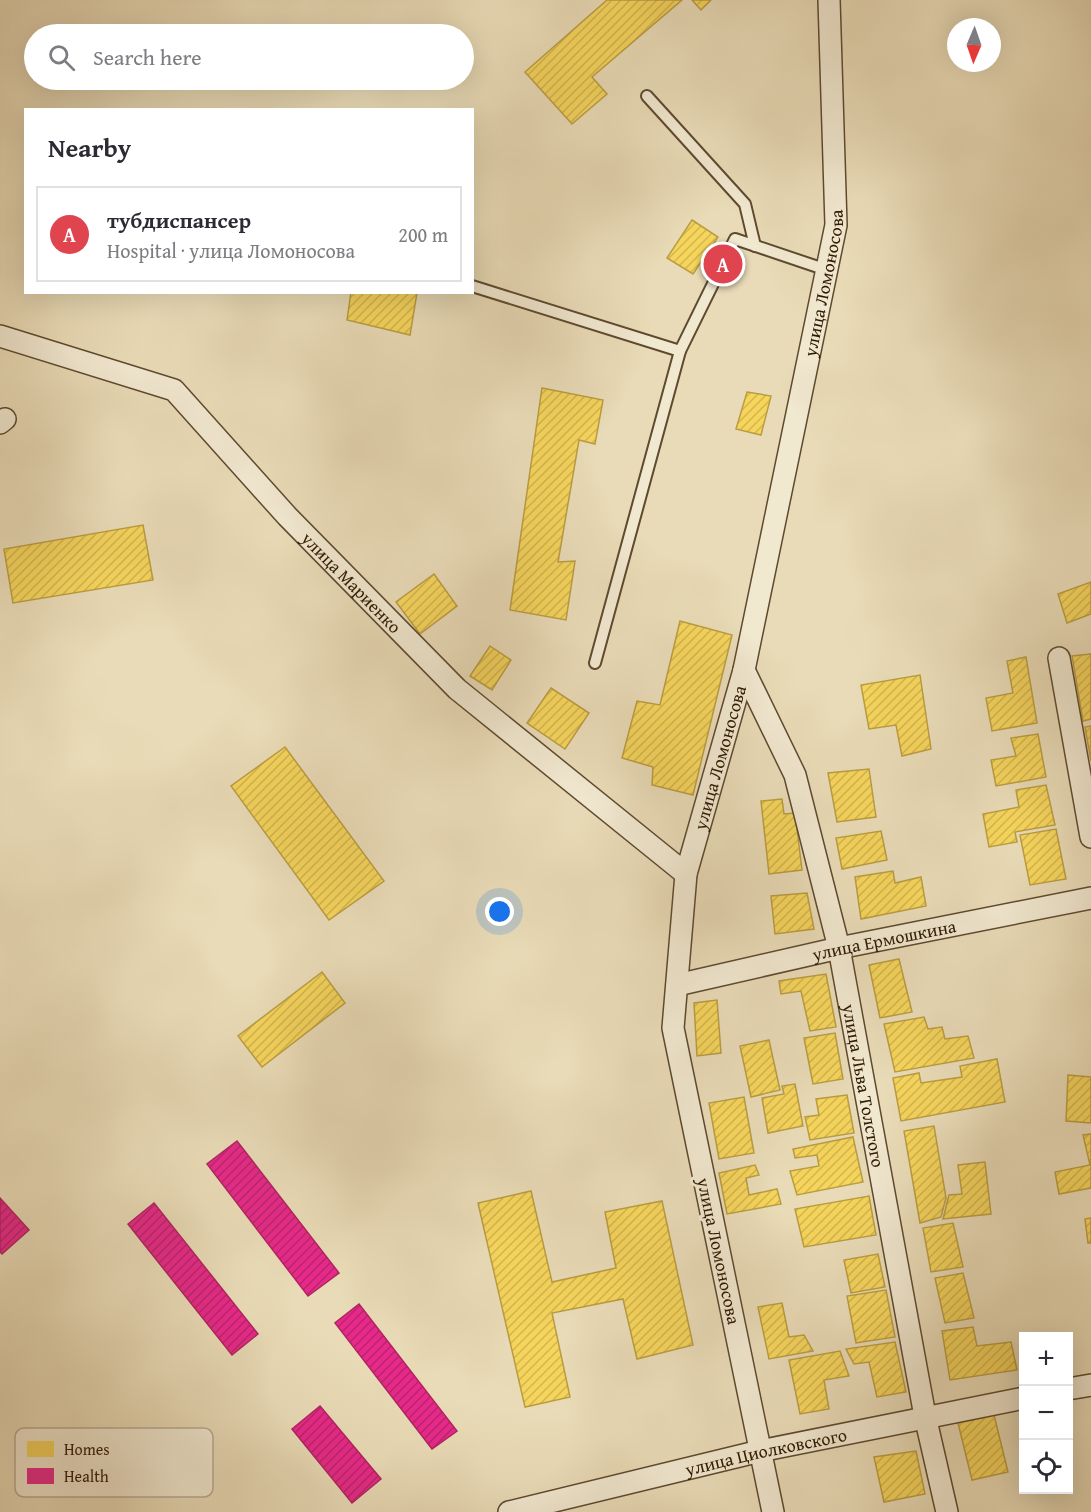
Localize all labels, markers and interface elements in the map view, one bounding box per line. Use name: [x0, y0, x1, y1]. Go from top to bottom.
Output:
north arrow: [947, 18, 1001, 72]
search box: [24, 24, 474, 90]
icon: search: [45, 41, 78, 74]
text: Search here: [93, 41, 202, 73]
text: Nearby: [48, 128, 131, 167]
text: тубдиспансер: [107, 204, 251, 236]
street label: улица Ломоносова: [795, 209, 850, 360]
text: A: [63, 220, 76, 249]
text: 200 m: [398, 220, 448, 249]
text: Hospital · улица Ломоносова: [107, 236, 355, 265]
pin: A: [704, 242, 742, 286]
street label: улица Мариенко: [295, 524, 408, 639]
street label: улица Ломоносова: [685, 681, 753, 834]
your location: [485, 897, 514, 926]
street label: улица Ермошкина: [808, 912, 959, 967]
street label: улица Льва Толстого: [836, 1001, 893, 1169]
street label: улица Ломоносова: [690, 1174, 748, 1327]
map controls: [1019, 1332, 1073, 1494]
button: +: [1019, 1332, 1073, 1386]
button: −: [1019, 1386, 1073, 1440]
street label: улица Циолковского: [681, 1420, 849, 1482]
legend: [15, 1428, 213, 1497]
text: Homes: [64, 1437, 110, 1461]
button: locate: [1019, 1440, 1073, 1494]
text: Health: [64, 1464, 109, 1488]

